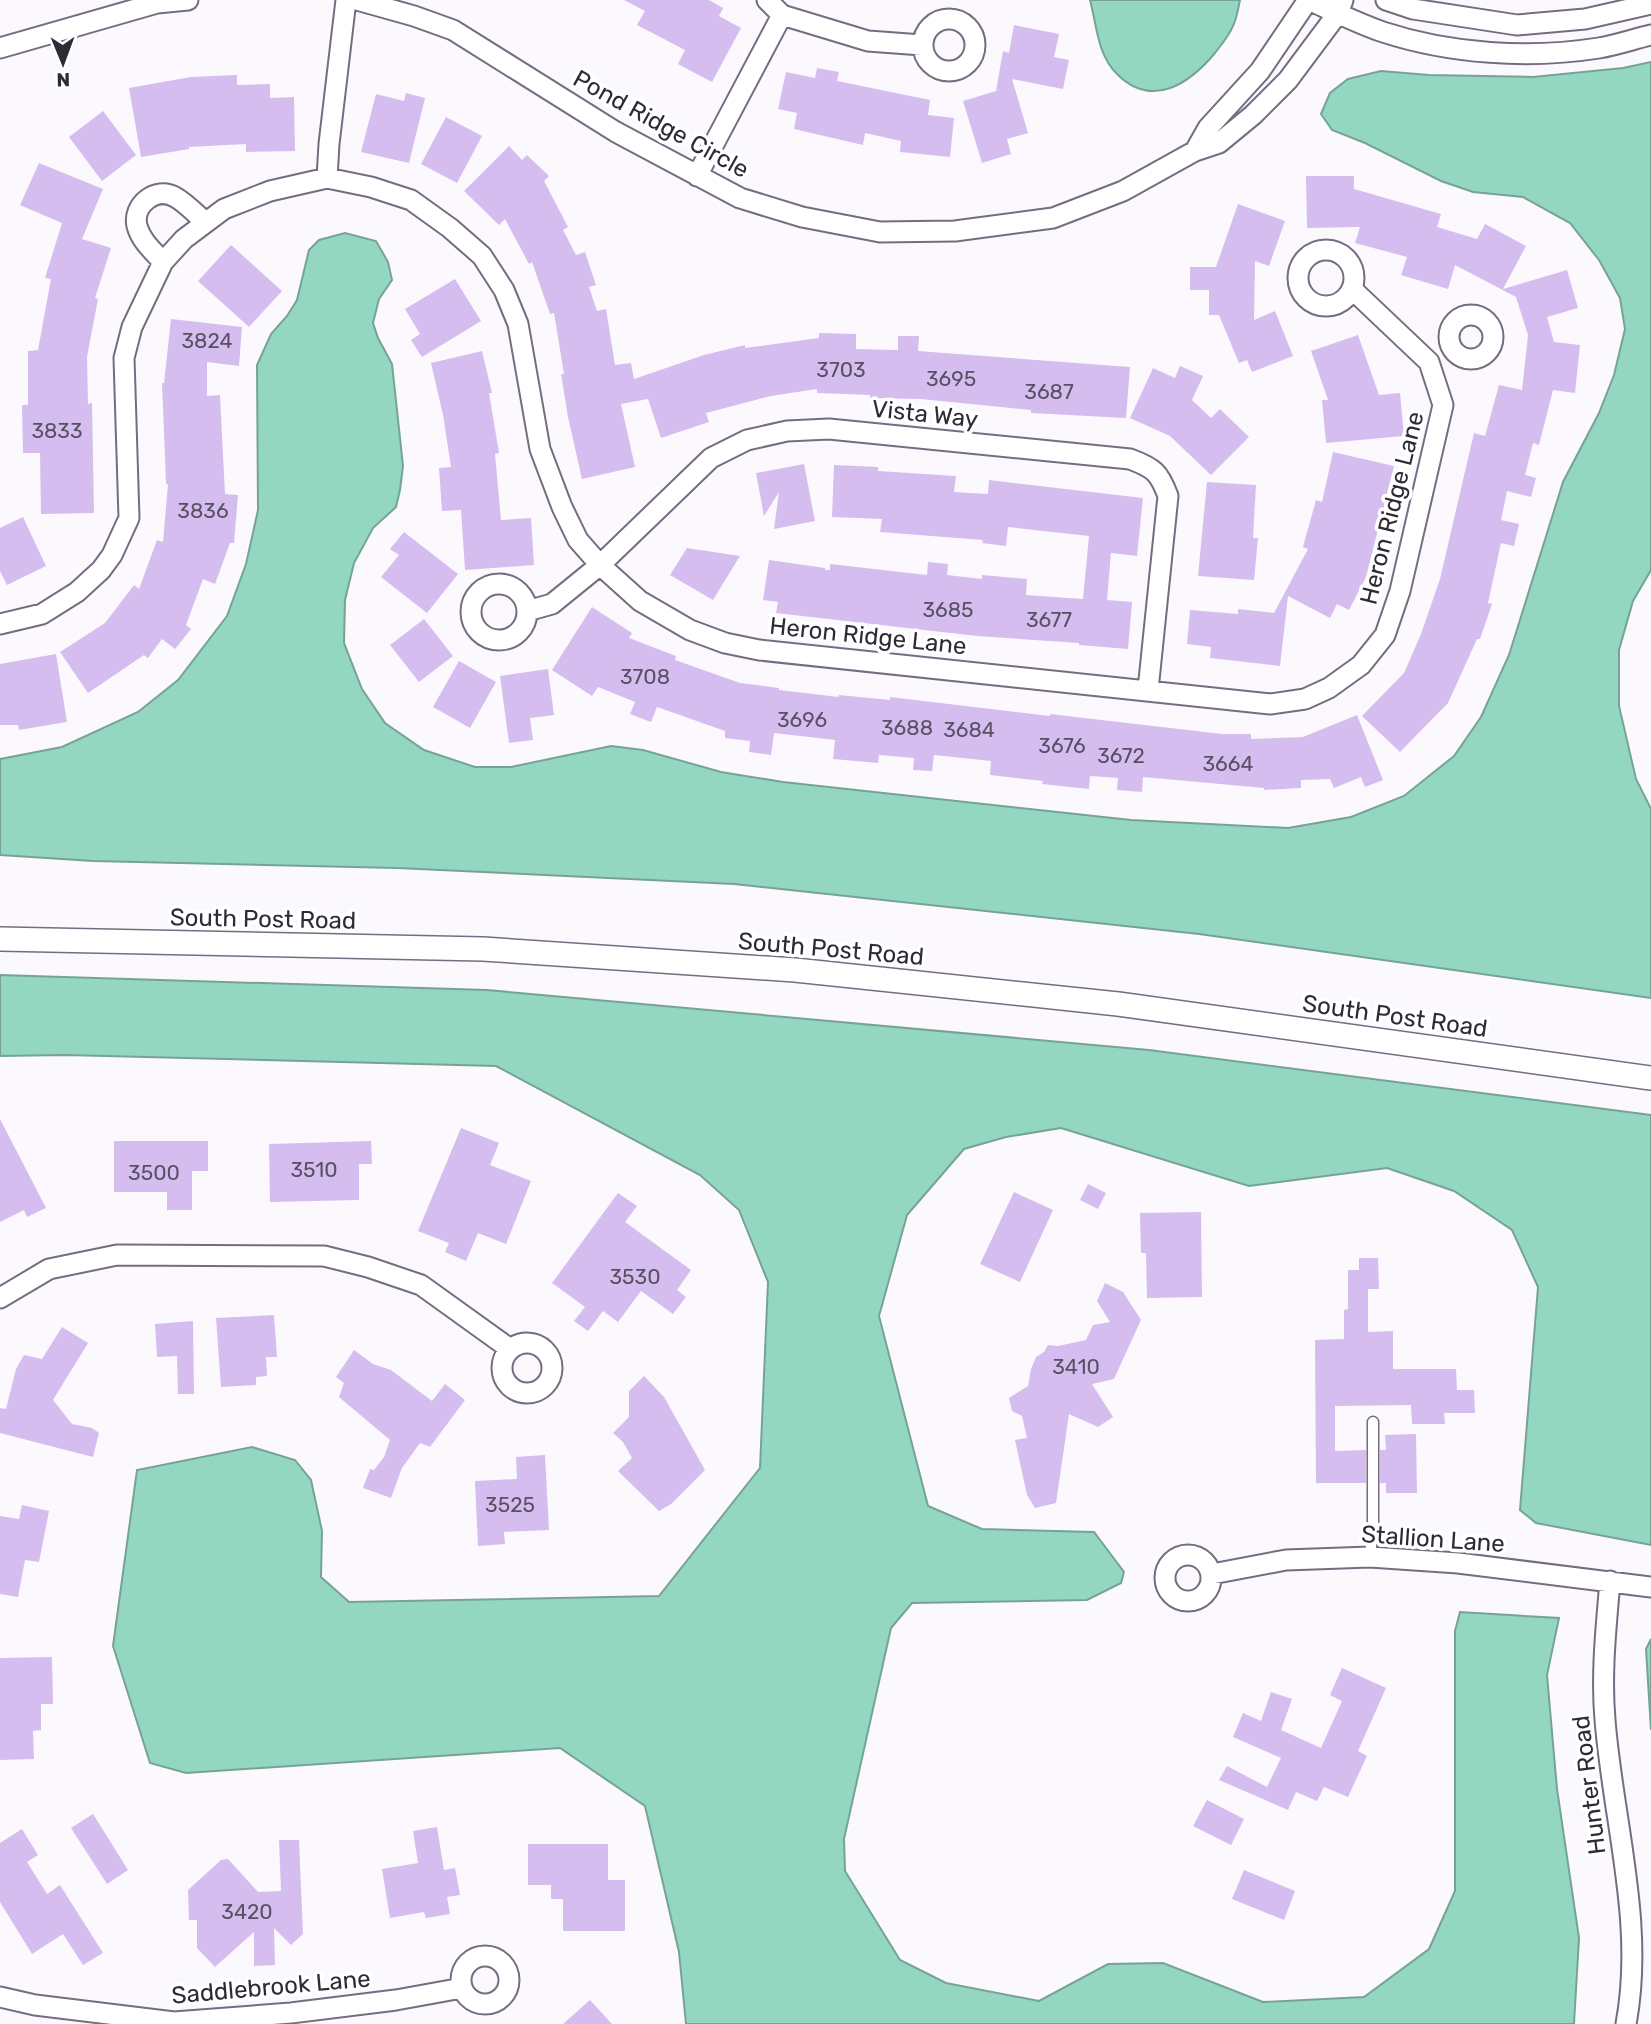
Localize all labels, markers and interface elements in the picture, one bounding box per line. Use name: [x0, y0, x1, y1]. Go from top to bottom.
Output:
north arrow: [28, 28, 98, 98]
street label: Pond Ridge Circle: [568, 64, 754, 184]
text: N: [56, 68, 70, 91]
house number: 3824: [181, 328, 233, 353]
house number: 3703: [816, 357, 866, 382]
house number: 3695: [926, 366, 976, 391]
house number: 3687: [1024, 379, 1074, 404]
street label: Vista Way: [870, 394, 980, 434]
street label: Heron Ridge Lane: [1354, 409, 1430, 607]
house number: 3833: [31, 418, 83, 443]
house number: 3836: [177, 498, 229, 523]
house number: 3685: [922, 597, 974, 622]
house number: 3677: [1026, 607, 1072, 632]
street label: Heron Ridge Lane: [768, 612, 968, 660]
house number: 3708: [620, 664, 670, 689]
house number: 3696: [777, 707, 827, 732]
house number: 3688: [881, 715, 933, 740]
house number: 3684: [943, 717, 995, 742]
house number: 3676: [1038, 733, 1086, 758]
house number: 3672: [1097, 743, 1145, 768]
house number: 3664: [1203, 751, 1254, 776]
street label: South Post Road: [170, 903, 356, 935]
street label: South Post Road: [737, 927, 925, 971]
street label: South Post Road: [1301, 989, 1489, 1043]
house number: 3510: [290, 1157, 338, 1182]
house number: 3500: [128, 1160, 180, 1185]
house number: 3530: [609, 1264, 661, 1289]
house number: 3410: [1052, 1354, 1100, 1379]
house number: 3525: [485, 1492, 535, 1517]
street label: Stallion Lane: [1360, 1520, 1506, 1558]
street label: Hunter Road: [1567, 1714, 1611, 1856]
house number: 3420: [221, 1899, 273, 1924]
street label: Saddlebrook Lane: [170, 1964, 372, 2010]

